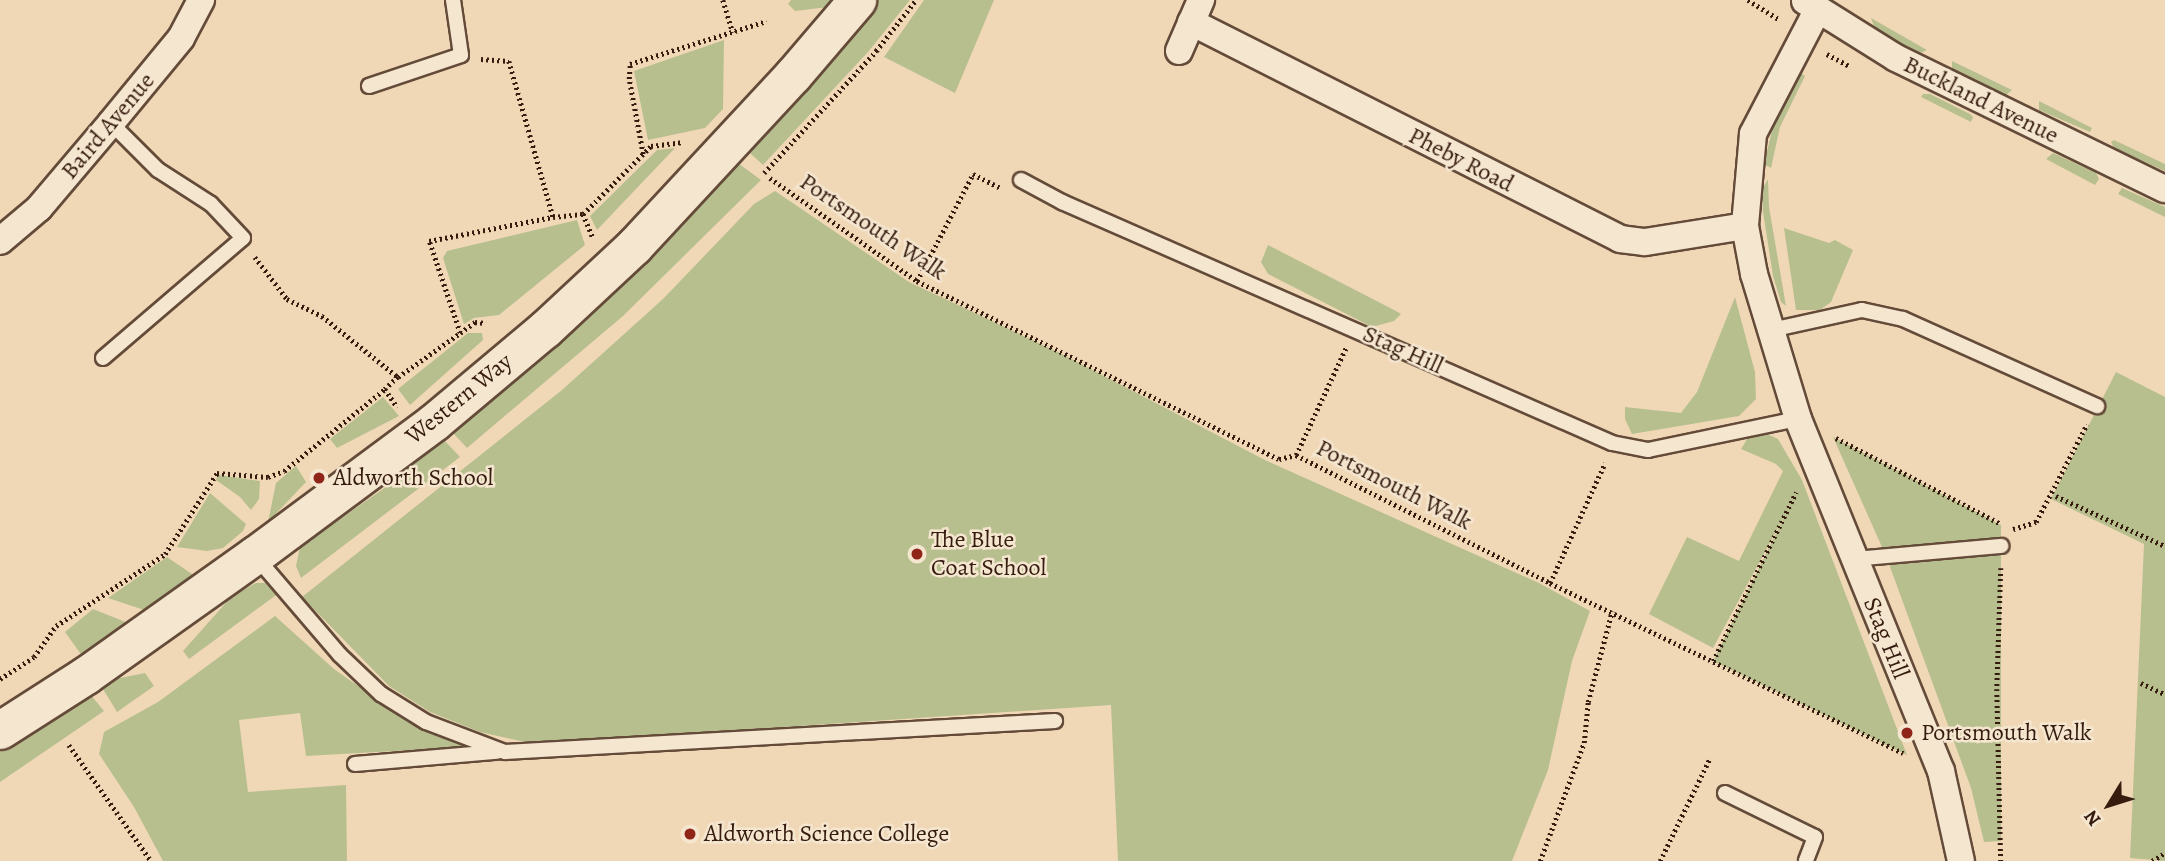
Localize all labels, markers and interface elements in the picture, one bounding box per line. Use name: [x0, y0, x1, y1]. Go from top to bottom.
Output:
street label: Buckland Avenue: [1899, 50, 2063, 150]
street label: Baird Avenue: [55, 67, 161, 185]
street label: Pheby Road: [1404, 121, 1518, 199]
street label: Portsmouth Walk: [794, 167, 952, 287]
street label: Stag Hill: [1358, 320, 1448, 380]
street label: Western Way: [400, 347, 518, 451]
street label: Portsmouth Walk: [1311, 433, 1477, 537]
place label: Aldworth School: [333, 464, 493, 492]
marker: Aldworth School: [311, 470, 327, 486]
place label: The Blue Coat School: [931, 526, 1046, 582]
marker: The Blue Coat School: [909, 546, 925, 562]
street label: Stag Hill: [1857, 593, 1915, 683]
place label: Portsmouth Walk: [1921, 719, 2092, 747]
marker: Portsmouth Walk: [1899, 725, 1915, 741]
north arrow: [2074, 770, 2144, 840]
text: N: [2078, 804, 2107, 831]
place label: Aldworth Science College: [704, 820, 949, 848]
marker: Aldworth Science College: [682, 826, 698, 842]

